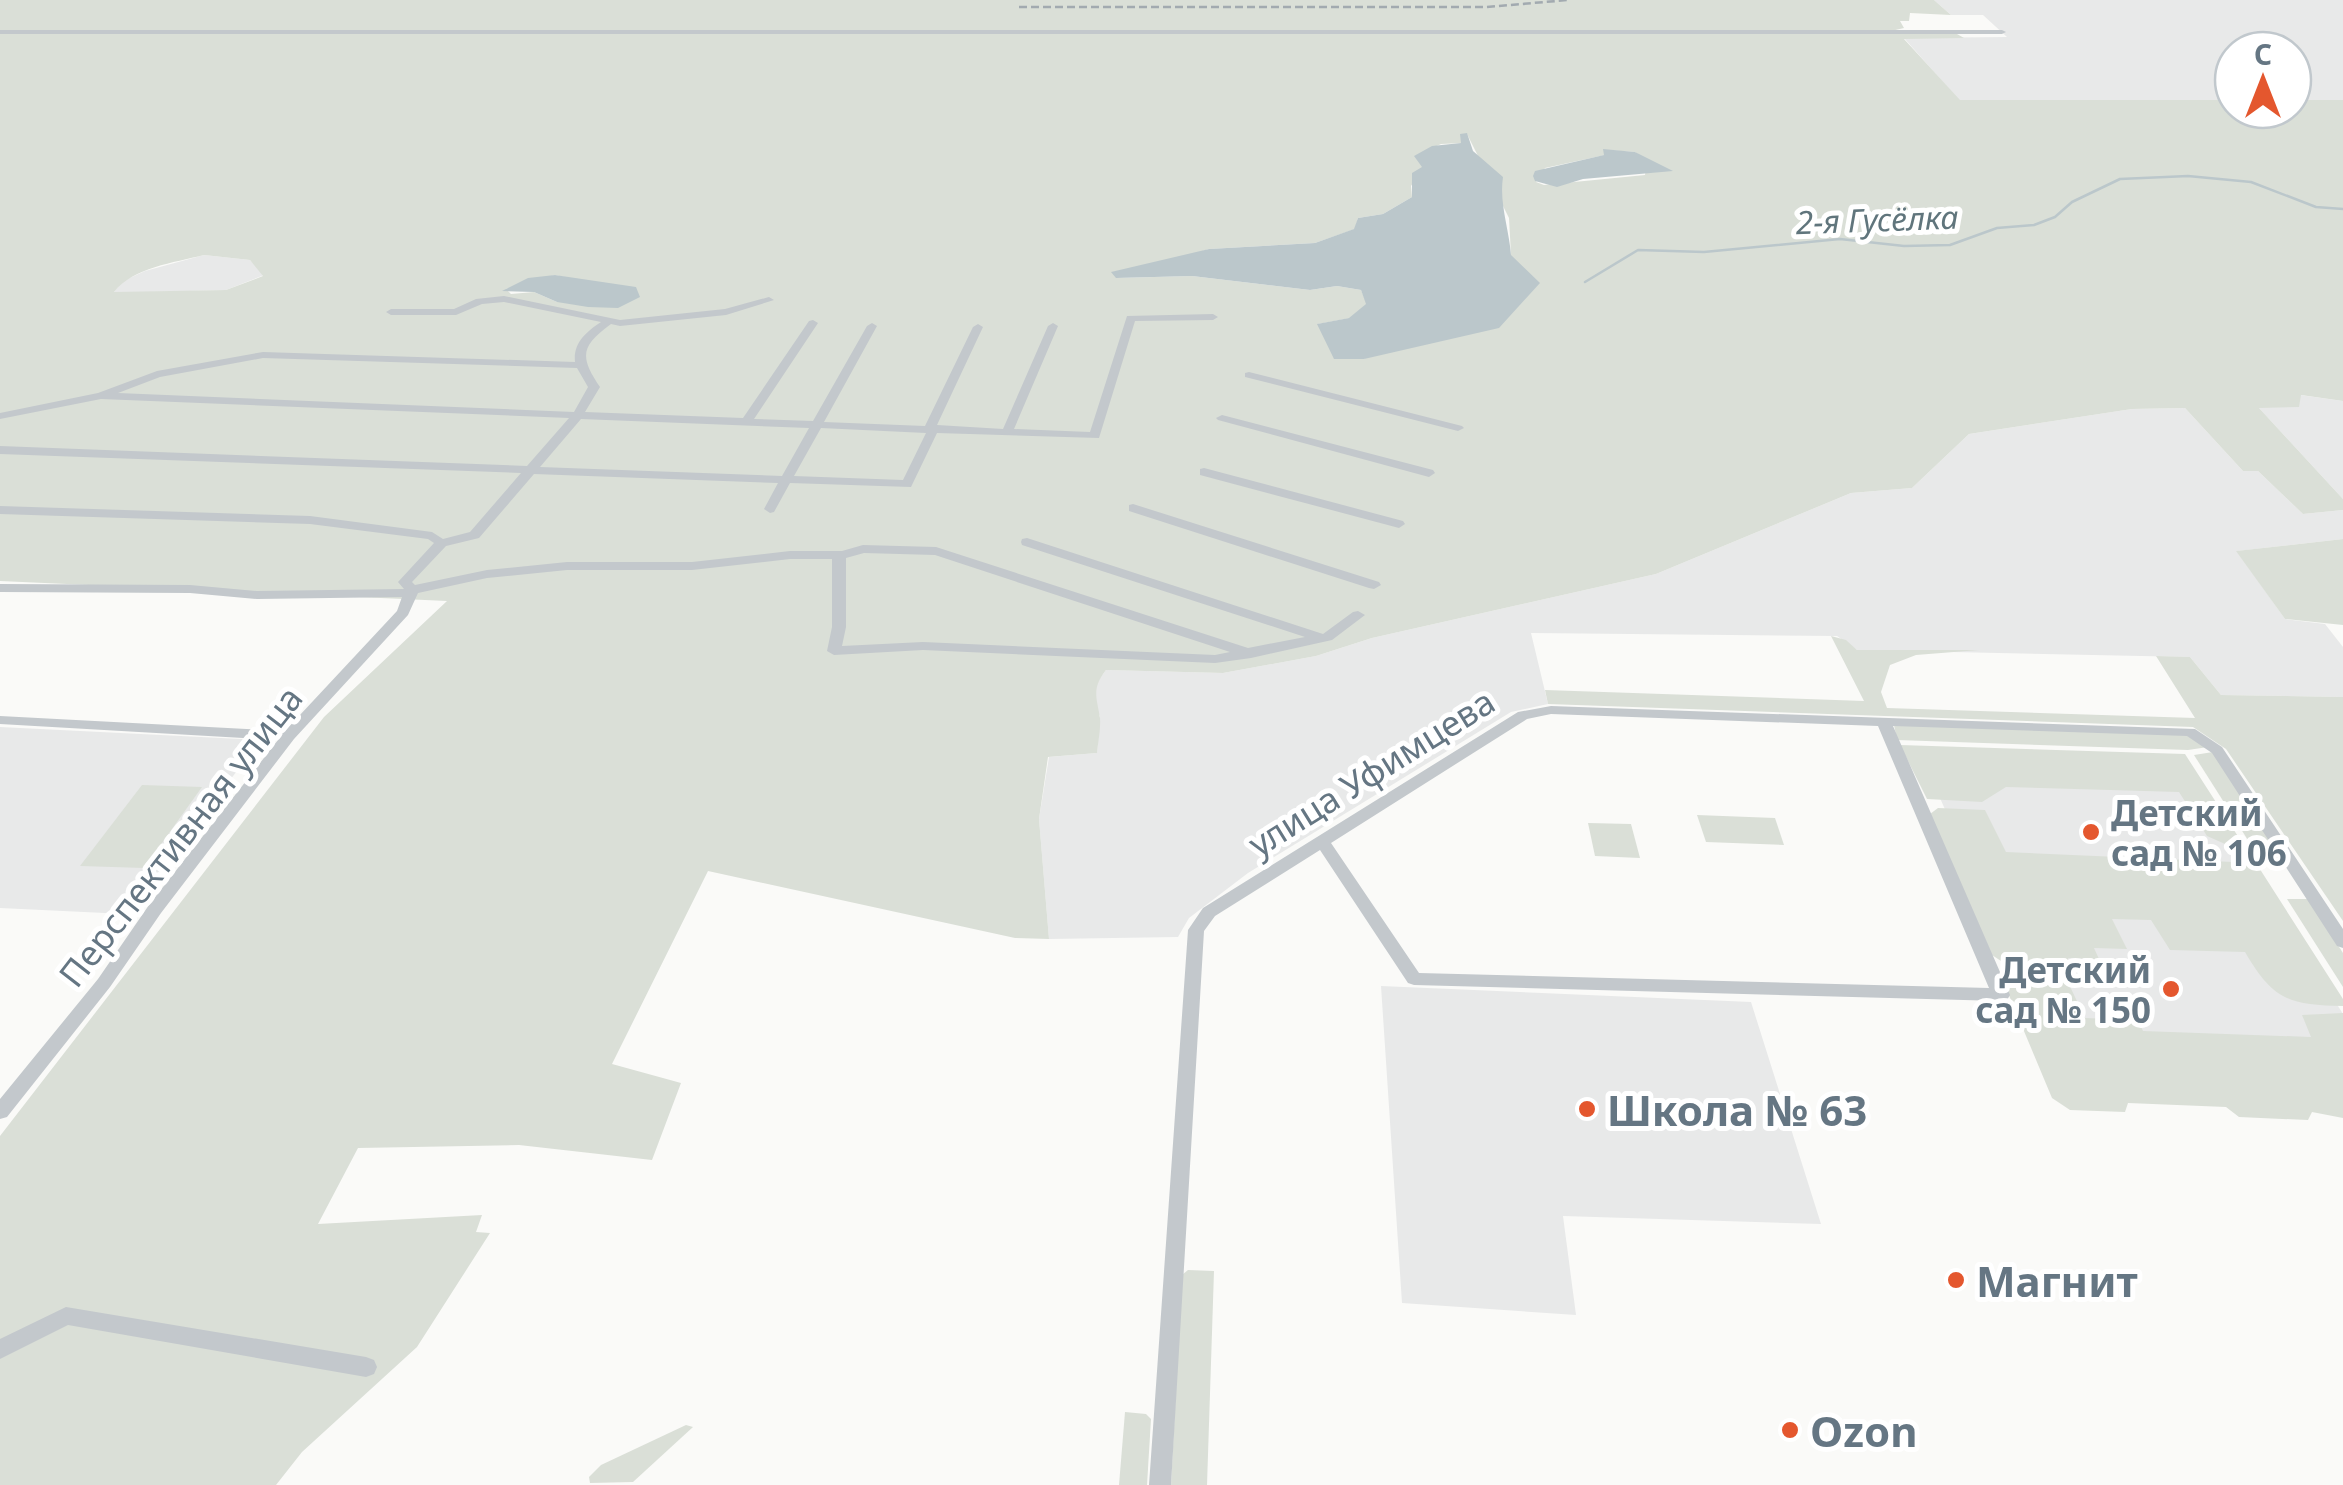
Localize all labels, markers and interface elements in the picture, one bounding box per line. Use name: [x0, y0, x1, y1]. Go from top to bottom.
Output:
north arrow: [2213, 30, 2313, 130]
text: С: [2254, 35, 2272, 73]
water label: 2-я Гусёлка: [1795, 195, 1959, 243]
street label: Перспективная улица: [48, 676, 312, 996]
street label: улица Уфимцева: [1239, 677, 1503, 867]
place label: Детский сад № 106: [2111, 789, 2287, 876]
marker: Детский сад № 106: [2080, 821, 2102, 843]
place label: Детский сад № 150: [1975, 946, 2151, 1033]
marker: Детский сад № 150: [2160, 978, 2182, 1000]
place label: Школа № 63: [1607, 1081, 1867, 1138]
marker: Школа № 63: [1576, 1098, 1598, 1120]
place label: Магнит: [1976, 1252, 2138, 1309]
marker: Магнит: [1945, 1269, 1967, 1291]
place label: Ozon: [1810, 1402, 1917, 1459]
marker: Ozon: [1779, 1419, 1801, 1441]

